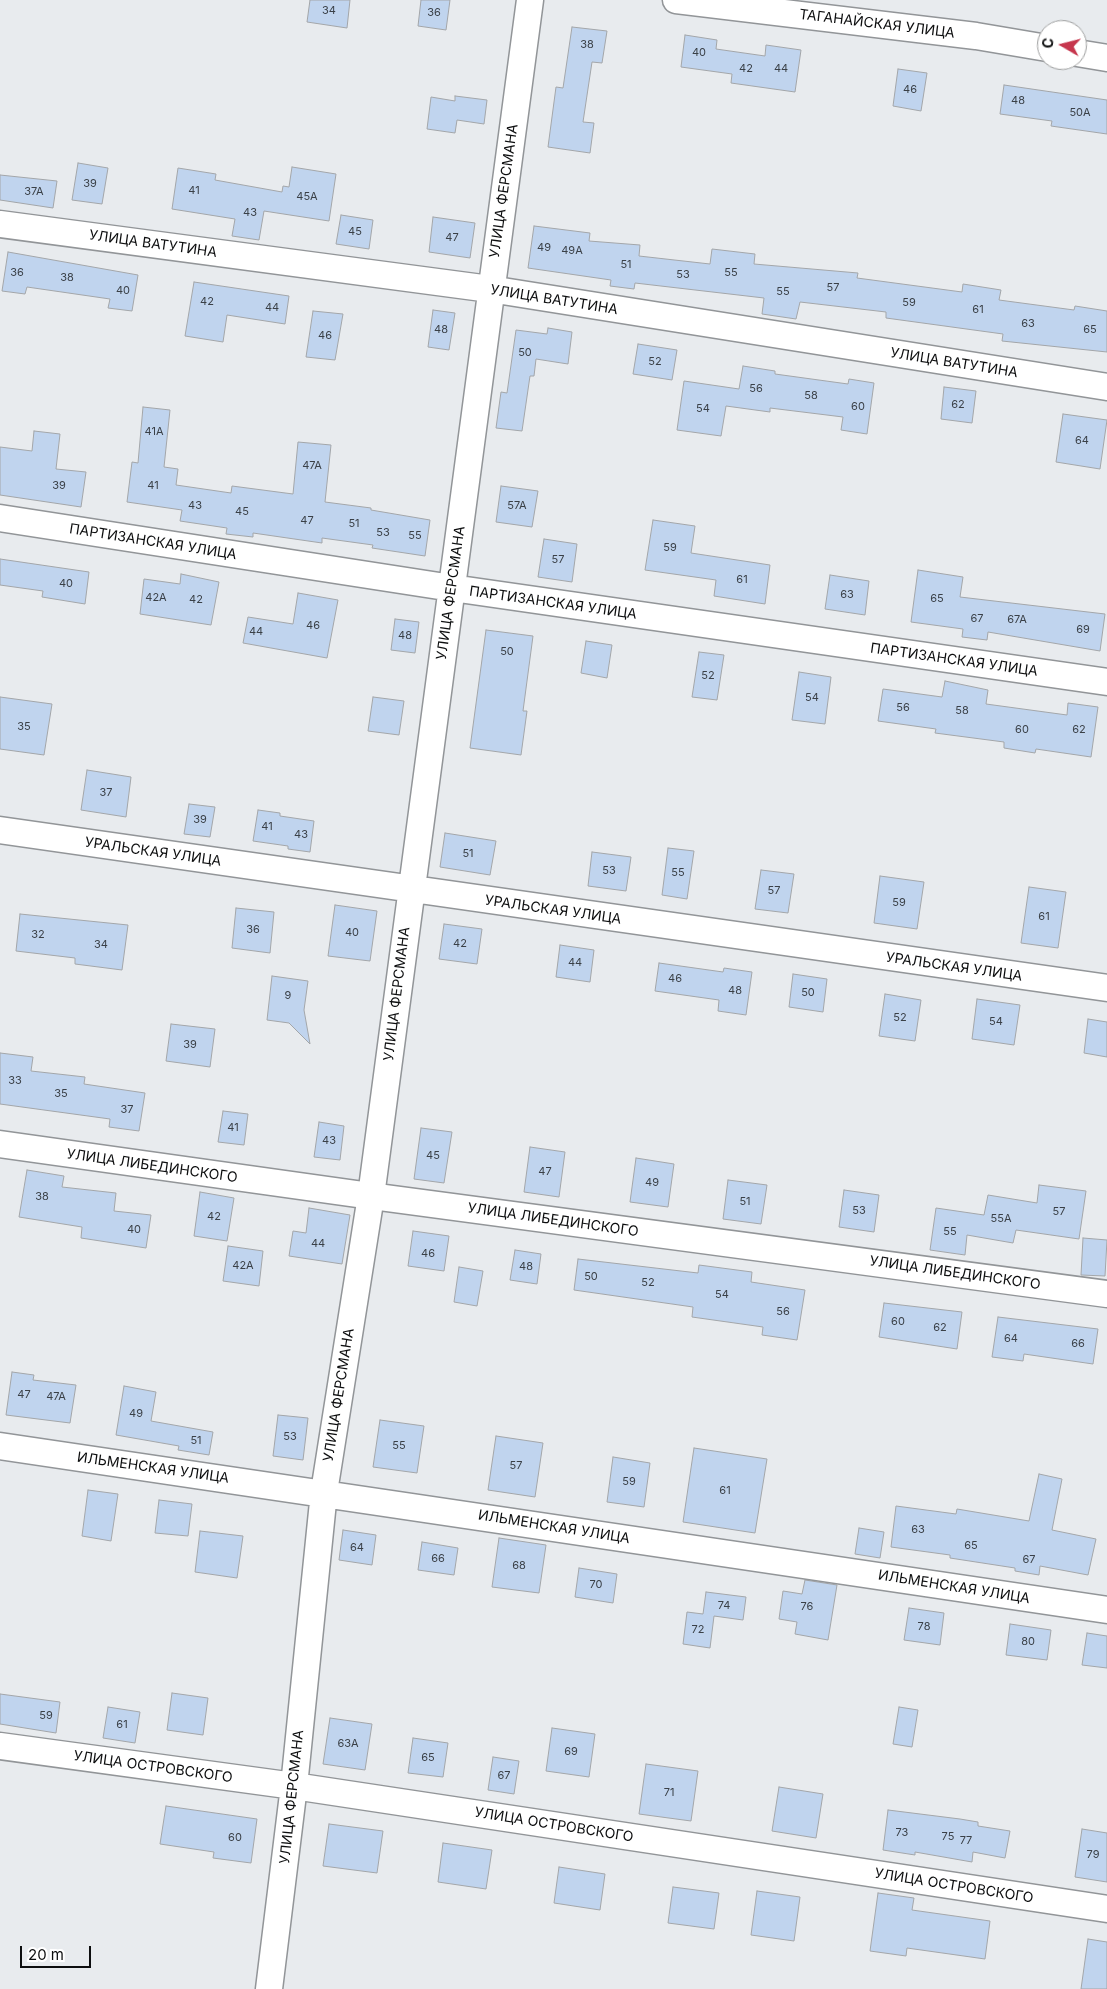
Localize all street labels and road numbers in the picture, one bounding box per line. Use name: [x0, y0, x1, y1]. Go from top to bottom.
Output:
street label: ТАГАНАЙСКАЯ УЛИЦА: [798, 6, 956, 42]
street label: УЛИЦА ФЕРСМАНА: [486, 123, 522, 259]
street label: УЛИЦА ВАТУТИНА: [88, 227, 218, 261]
street label: УЛИЦА ВАТУТИНА: [489, 282, 619, 318]
street label: УЛИЦА ВАТУТИНА: [889, 345, 1019, 381]
street label: ПАРТИЗАНСКАЯ УЛИЦА: [68, 520, 238, 564]
street label: УЛИЦА ФЕРСМАНА: [433, 525, 469, 661]
street label: ПАРТИЗАНСКАЯ УЛИЦА: [468, 583, 638, 623]
street label: ПАРТИЗАНСКАЯ УЛИЦА: [869, 640, 1039, 680]
street label: УРАЛЬСКАЯ УЛИЦА: [84, 834, 222, 870]
street label: УРАЛЬСКАЯ УЛИЦА: [484, 892, 622, 928]
street label: УЛИЦА ФЕРСМАНА: [380, 926, 414, 1062]
street label: УРАЛЬСКАЯ УЛИЦА: [885, 949, 1023, 985]
street label: УЛИЦА ЛИБЕДИНСКОГО: [65, 1146, 239, 1186]
street label: УЛИЦА ЛИБЕДИНСКОГО: [466, 1200, 640, 1240]
street label: УЛИЦА ЛИБЕДИНСКОГО: [868, 1253, 1042, 1293]
street label: УЛИЦА ФЕРСМАНА: [320, 1327, 358, 1463]
street label: ИЛЬМЕНСКАЯ УЛИЦА: [76, 1449, 230, 1487]
street label: ИЛЬМЕНСКАЯ УЛИЦА: [477, 1507, 631, 1547]
street label: ИЛЬМЕНСКАЯ УЛИЦА: [877, 1567, 1031, 1607]
street label: УЛИЦА ФЕРСМАНА: [277, 1729, 307, 1865]
street label: УЛИЦА ОСТРОВСКОГО: [72, 1748, 234, 1786]
street label: УЛИЦА ОСТРОВСКОГО: [473, 1804, 635, 1846]
street label: УЛИЦА ОСТРОВСКОГО: [873, 1865, 1035, 1907]

